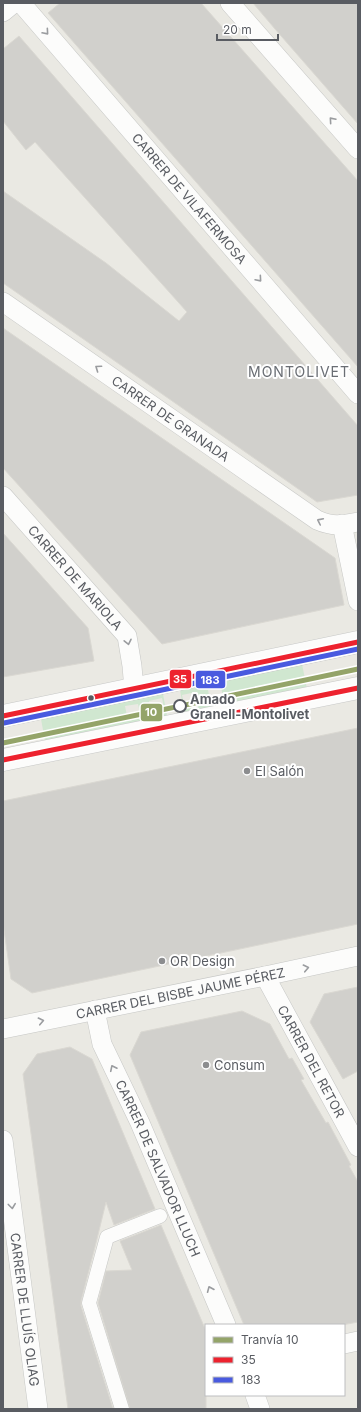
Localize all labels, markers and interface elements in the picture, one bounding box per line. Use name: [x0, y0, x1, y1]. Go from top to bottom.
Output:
scale bar: [217, 16, 278, 42]
text: 20 m: [223, 22, 252, 37]
one-way arrow: [42, 28, 49, 35]
one-way arrow: [330, 117, 337, 125]
street label: CARRER DE VILAFERMOSA: [129, 130, 250, 267]
one-way arrow: [255, 274, 262, 282]
district label: MONTOLIVET: [248, 363, 350, 380]
one-way arrow: [95, 366, 102, 373]
street label: CARRER DE GRANADA: [109, 372, 232, 465]
one-way arrow: [316, 518, 324, 526]
street label: CARRER DE MARIOLA: [25, 522, 126, 633]
one-way arrow: [123, 639, 131, 646]
line badge: 35: [169, 669, 192, 689]
line badge: 183: [195, 670, 226, 689]
text: 35: [173, 672, 187, 686]
text: 183: [200, 673, 220, 687]
place label: Amado Granell-Montolivet: [190, 691, 310, 722]
unlabelled marker: [86, 693, 96, 703]
marker: Amado Granell-Montolivet: [173, 699, 187, 713]
line badge: 10: [140, 703, 163, 722]
text: 10: [145, 705, 157, 719]
place label: El Salón: [255, 763, 304, 779]
marker: El Salón: [242, 766, 252, 776]
place label: OR Design: [170, 953, 235, 969]
marker: OR Design: [157, 956, 167, 966]
street label: CARRER DEL BISBE JAUME PÉREZ: [75, 964, 286, 1022]
one-way arrow: [303, 964, 309, 972]
street label: CARRER DEL RETOR: [274, 1002, 348, 1120]
one-way arrow: [38, 1018, 44, 1026]
place label: Consum: [214, 1057, 265, 1073]
marker: Consum: [201, 1060, 211, 1070]
one-way arrow: [110, 1064, 118, 1072]
street label: CARRER DE SALVADOR LLUCH: [112, 1077, 204, 1259]
one-way arrow: [7, 1203, 16, 1209]
street label: CARRER DE LLUÍS OLIAG: [7, 1232, 43, 1387]
one-way arrow: [207, 1286, 215, 1293]
legend: [205, 1324, 345, 1396]
text: Tranvía 10: [241, 1332, 298, 1347]
text: 35: [241, 1352, 256, 1367]
text: 183: [241, 1372, 261, 1387]

